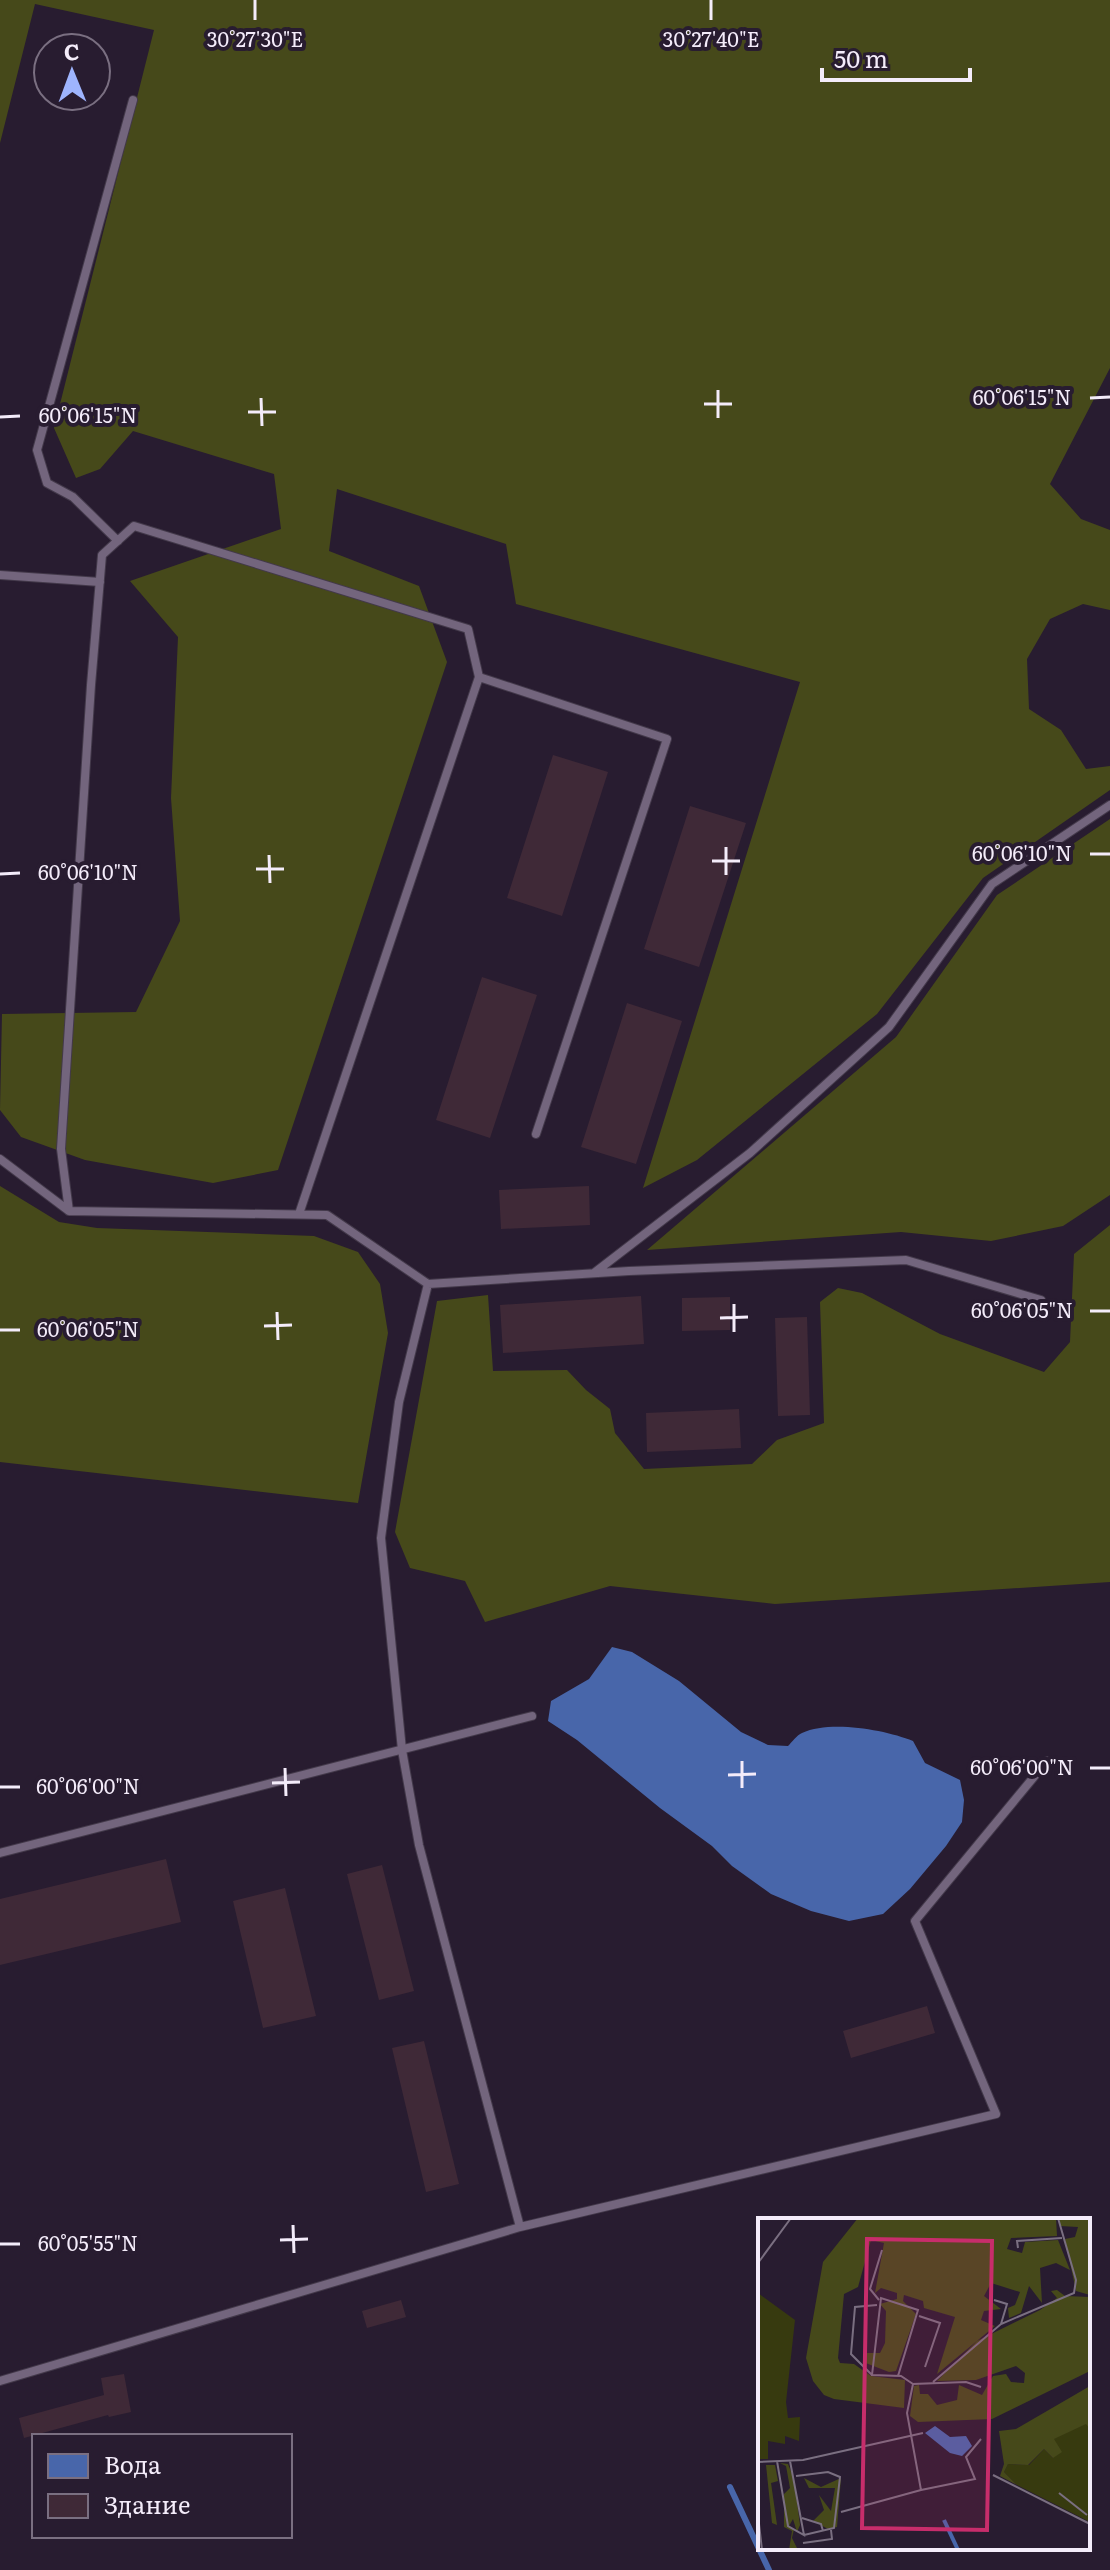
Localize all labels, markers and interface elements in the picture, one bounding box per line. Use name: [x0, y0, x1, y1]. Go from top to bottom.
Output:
text: 30°27'30"E: [207, 23, 303, 53]
text: 30°27'40"E: [663, 23, 759, 53]
north arrow: [32, 32, 112, 112]
scale bar: [822, 32, 970, 82]
text: С: [64, 34, 80, 67]
text: 50 m: [834, 40, 888, 75]
text: 60°06'15"N: [973, 381, 1071, 411]
text: 60°06'15"N: [39, 399, 137, 429]
text: 60°06'10"N: [972, 837, 1072, 867]
text: 60°06'10"N: [38, 856, 138, 886]
text: 60°06'05"N: [971, 1294, 1073, 1324]
text: 60°06'05"N: [37, 1313, 139, 1343]
text: 60°06'00"N: [970, 1751, 1074, 1781]
text: 60°06'00"N: [36, 1770, 140, 1800]
inset map: [758, 2218, 1090, 2550]
text: 60°05'55"N: [38, 2227, 138, 2257]
legend: [32, 2434, 292, 2538]
text: Вода: [104, 2446, 161, 2481]
text: Здание: [104, 2486, 190, 2521]

